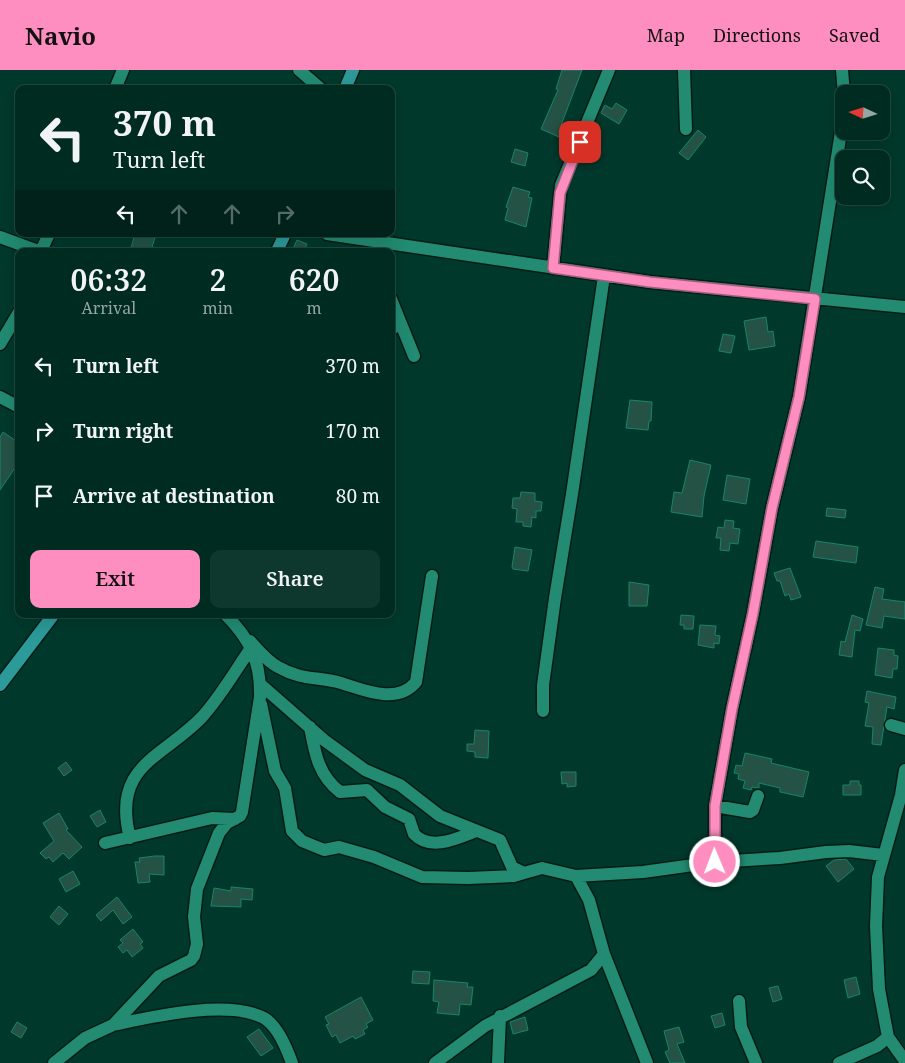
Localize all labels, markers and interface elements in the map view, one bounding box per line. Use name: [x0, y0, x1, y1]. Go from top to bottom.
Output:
text: Navio: [25, 19, 96, 52]
text: Map: [647, 23, 685, 47]
text: Directions: [713, 23, 801, 47]
text: Saved: [829, 23, 880, 47]
north arrow: [835, 85, 890, 140]
map controls: [835, 85, 890, 205]
text: 370 m: [113, 99, 216, 146]
icon: left: [30, 105, 95, 170]
pin: [559, 121, 601, 163]
icon: arrive: [566, 128, 594, 156]
text: Turn left: [113, 144, 205, 174]
button: search: [835, 150, 890, 205]
icon: left: [112, 200, 140, 228]
icon: ahead: [165, 200, 193, 228]
icon: ahead: [218, 200, 246, 228]
icon: right: [271, 200, 299, 228]
text: 06:32: [71, 259, 147, 300]
text: 2: [209, 259, 226, 300]
text: 620: [289, 259, 339, 300]
text: Arrival: [81, 297, 136, 319]
text: min: [203, 297, 233, 319]
text: m: [307, 297, 322, 319]
icon: left: [30, 352, 58, 380]
text: Turn left: [73, 353, 159, 379]
text: 370 m: [325, 353, 380, 379]
icon: right: [30, 417, 58, 445]
text: Turn right: [73, 418, 173, 444]
text: 170 m: [325, 418, 380, 444]
icon: arrive: [30, 482, 58, 510]
text: Arrive at destination: [73, 483, 275, 509]
text: 80 m: [336, 483, 380, 509]
button: Exit: [30, 550, 200, 608]
button: Share: [210, 550, 380, 608]
position arrow: [688, 835, 740, 887]

